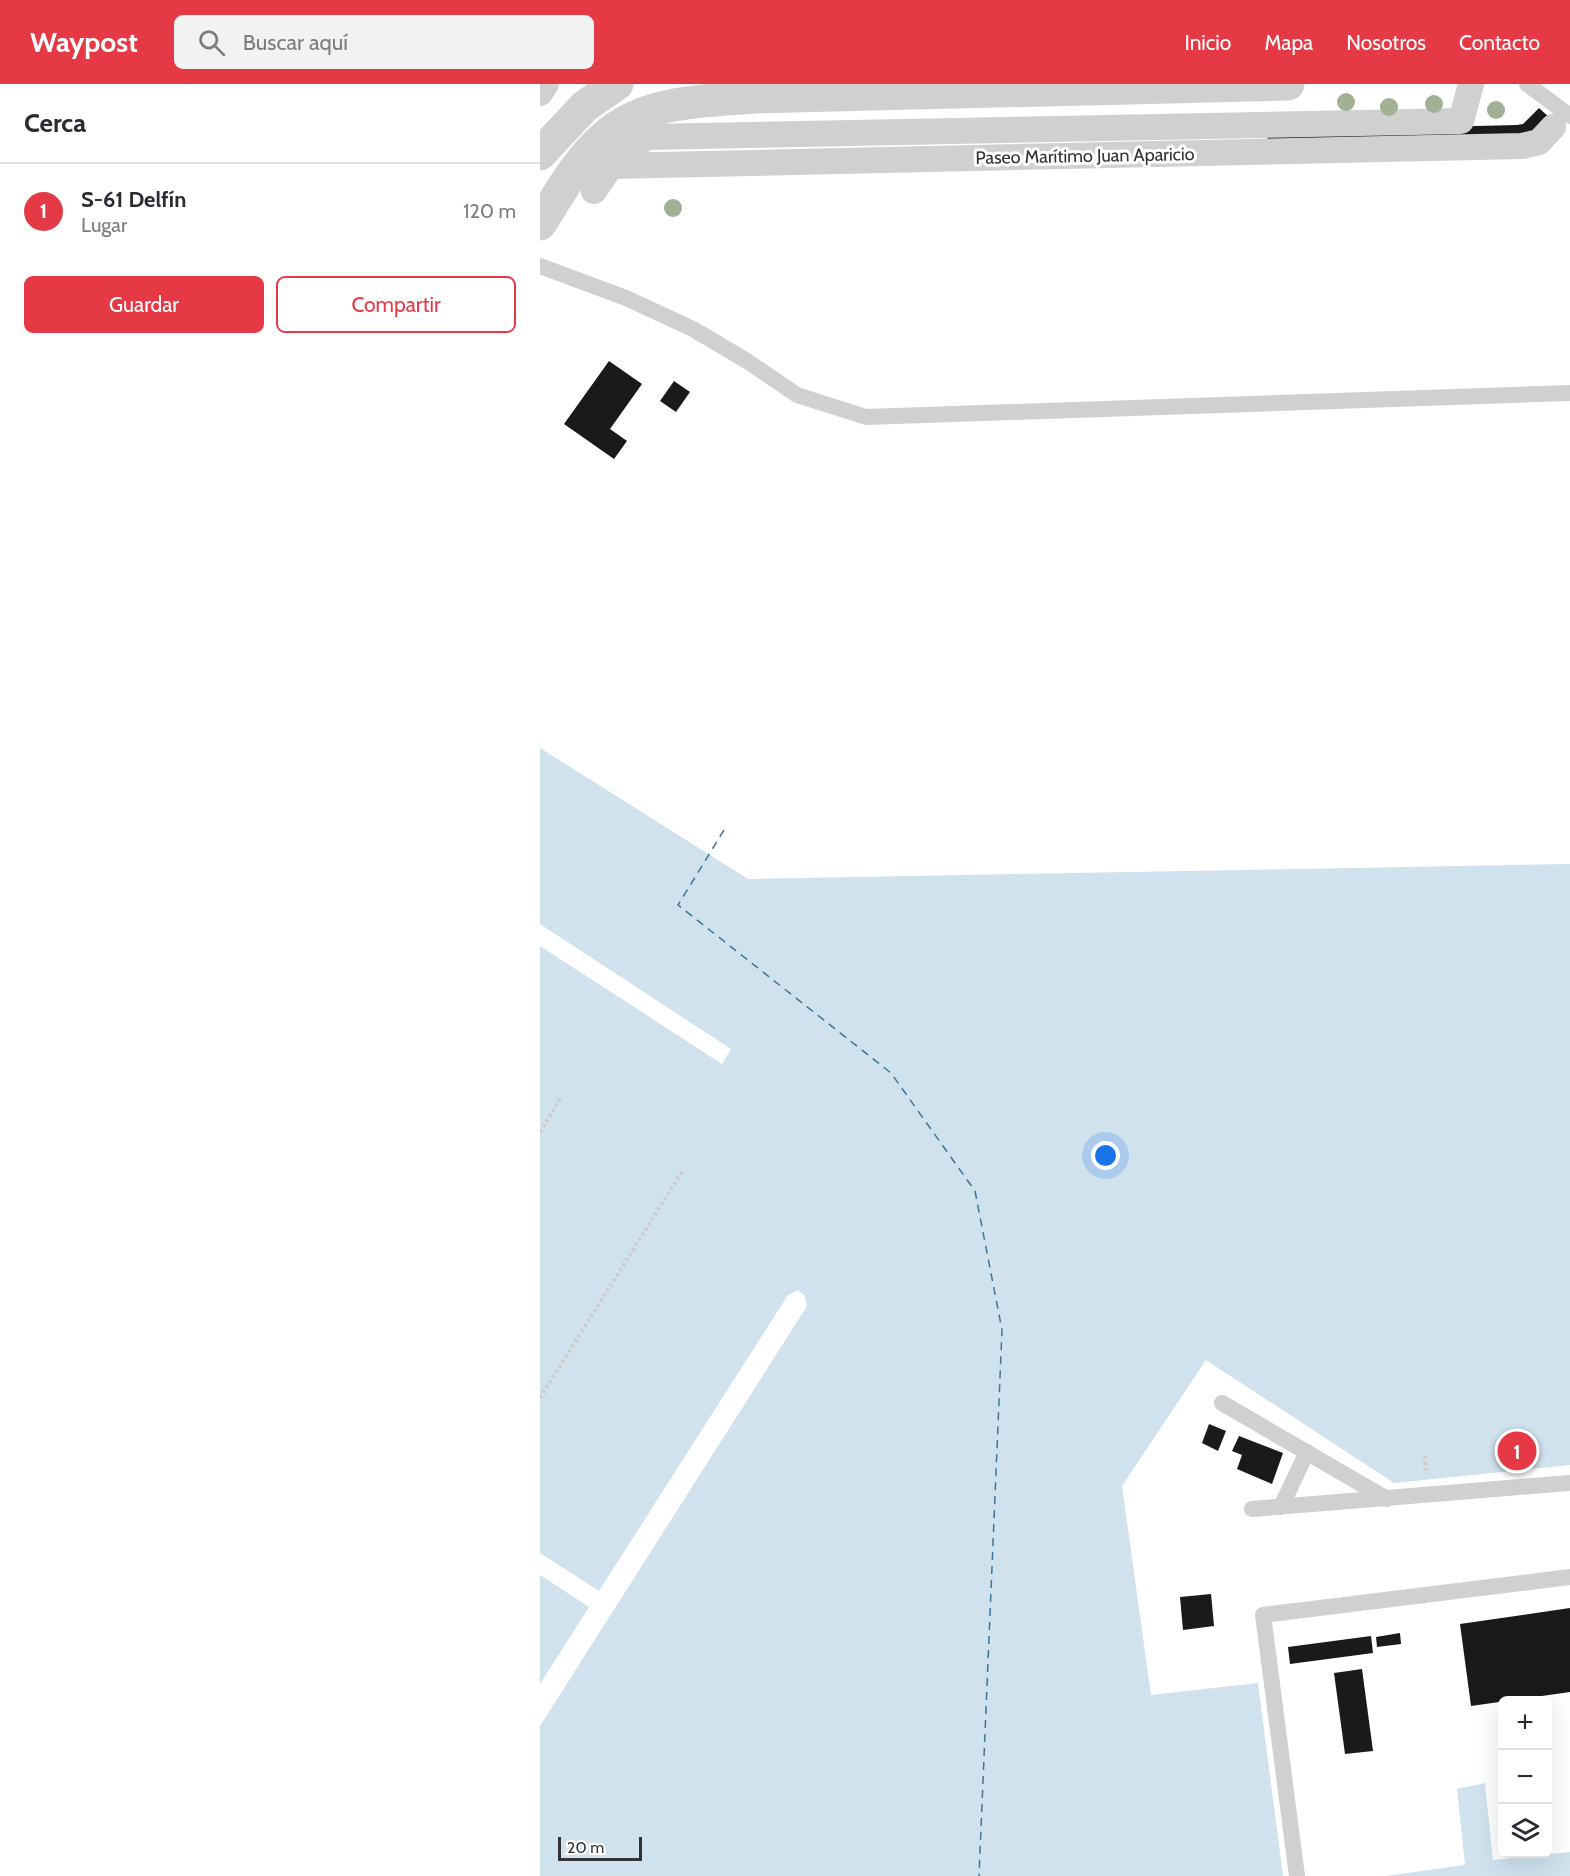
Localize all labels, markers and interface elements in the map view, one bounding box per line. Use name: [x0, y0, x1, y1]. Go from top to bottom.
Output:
search box: [174, 15, 594, 69]
text: Waypost: [30, 25, 138, 59]
icon: search: [195, 26, 228, 59]
text: Buscar aquí: [243, 29, 348, 56]
text: Inicio: [1184, 30, 1231, 55]
text: Mapa: [1264, 30, 1313, 55]
text: Nosotros: [1346, 30, 1426, 55]
text: Contacto: [1459, 30, 1540, 55]
text: Cerca: [24, 107, 86, 139]
street label: Paseo Marítimo Juan Aparicio: [975, 143, 1195, 169]
text: S-61 Delfín: [81, 186, 186, 213]
text: 1: [40, 199, 47, 223]
text: 120 m: [463, 199, 516, 223]
text: Lugar: [81, 213, 127, 237]
button: Guardar: [24, 276, 264, 333]
button: Compartir: [276, 276, 516, 333]
your location: [1091, 1141, 1120, 1170]
pin: 1: [1498, 1428, 1536, 1474]
map controls: [1498, 1696, 1552, 1858]
button: +: [1498, 1696, 1552, 1750]
button: −: [1498, 1750, 1552, 1804]
button: layers: [1498, 1804, 1552, 1858]
scale bar: [558, 1834, 642, 1862]
text: 20 m: [567, 1838, 604, 1857]

